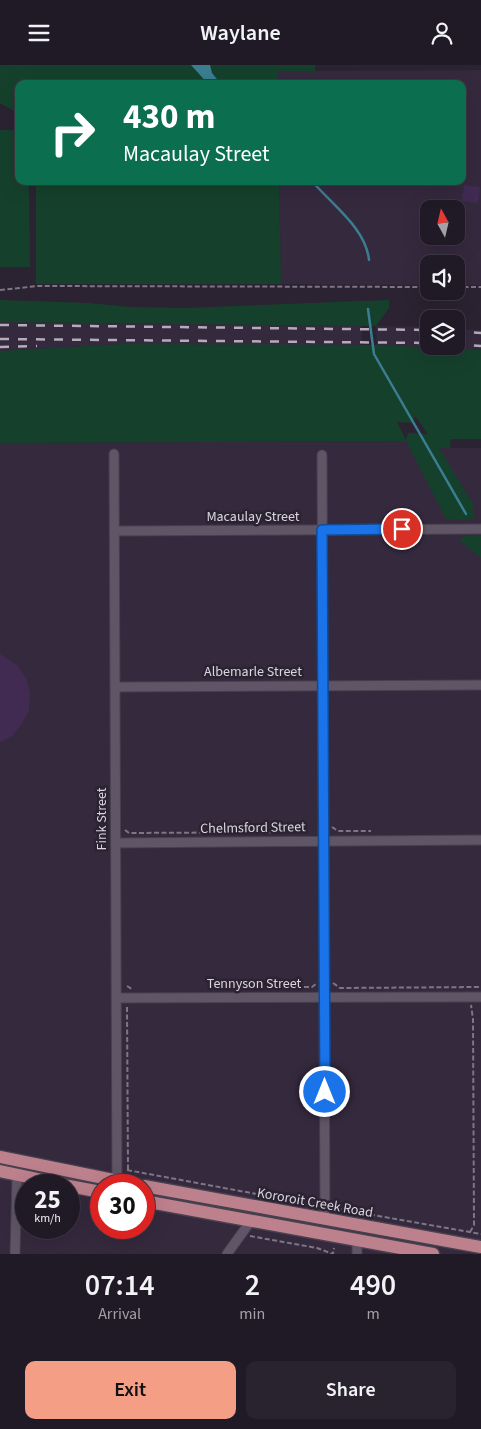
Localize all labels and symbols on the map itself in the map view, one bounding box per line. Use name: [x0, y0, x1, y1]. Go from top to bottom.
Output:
north arrow: [420, 200, 465, 245]
street label: Macaulay Street: [206, 507, 300, 527]
pin: [381, 508, 423, 550]
street label: Albemarle Street: [204, 662, 302, 682]
street label: Fink Street: [92, 787, 112, 850]
street label: Chelmsford Street: [200, 817, 306, 839]
street label: Tennyson Street: [207, 974, 301, 994]
position arrow: [298, 1065, 350, 1117]
speed limit sign: 30: [90, 1174, 155, 1239]
street label: Kororoit Creek Road: [255, 1183, 375, 1223]

